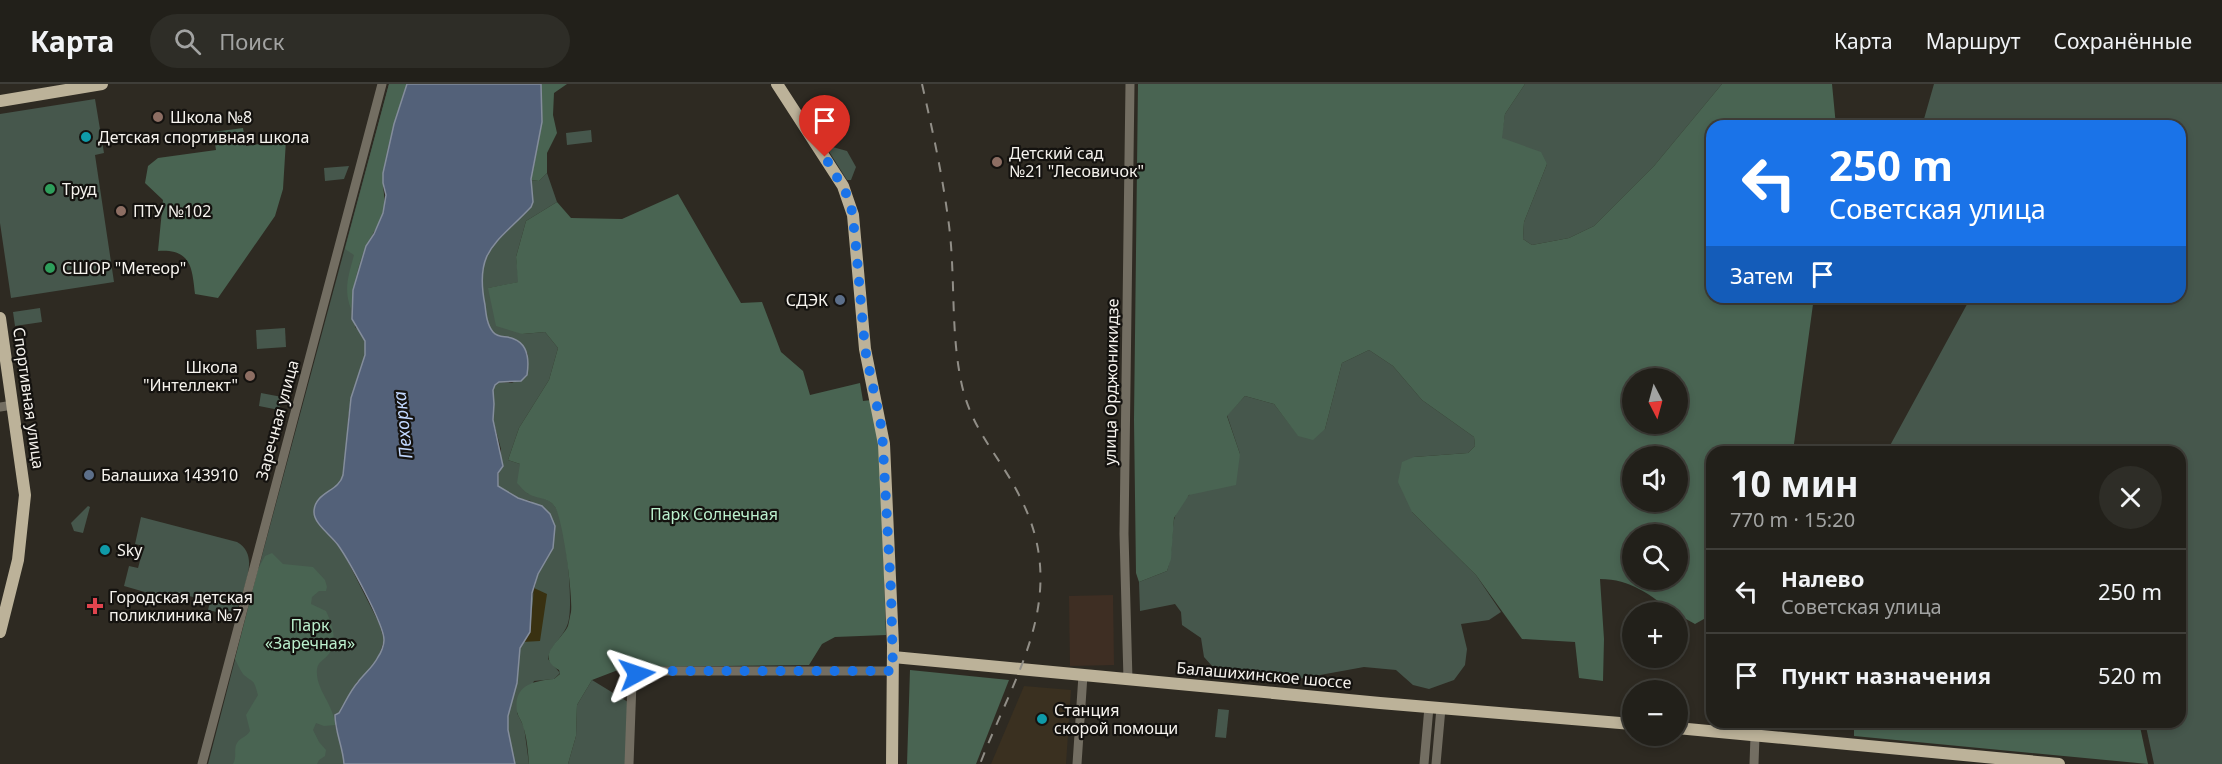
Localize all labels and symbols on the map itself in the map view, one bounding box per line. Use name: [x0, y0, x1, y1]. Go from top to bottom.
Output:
pin: [799, 95, 850, 157]
place label: Школа №8: [170, 106, 252, 128]
marker: Школа №8: [151, 110, 165, 124]
place label: Детская спортивная школа: [98, 126, 309, 148]
marker: Детская спортивная школа: [79, 130, 93, 144]
place label: Детский сад №21 "Лесовичок": [1009, 142, 1144, 182]
marker: Детский сад №21 "Лесовичок": [990, 155, 1004, 169]
place label: Труд: [62, 178, 97, 200]
marker: Труд: [43, 182, 57, 196]
place label: ПТУ №102: [133, 200, 211, 222]
marker: ПТУ №102: [114, 204, 128, 218]
place label: СШОР "Метеор": [62, 257, 186, 279]
marker: СШОР "Метеор": [43, 261, 57, 275]
place label: СДЭК: [786, 289, 828, 311]
marker: СДЭК: [833, 293, 847, 307]
street label: улица Орджоникидзе: [1099, 298, 1123, 466]
street label: Спортивная улица: [8, 326, 50, 470]
place label: Школа "Интеллект": [143, 356, 238, 396]
street label: Заречная улица: [250, 358, 304, 482]
north arrow: [1622, 368, 1688, 434]
marker: Школа "Интеллект": [243, 369, 257, 383]
water label: Пехорка: [387, 390, 417, 460]
place label: Балашиха 143910: [101, 464, 238, 486]
marker: Балашиха 143910: [82, 468, 96, 482]
park label: Парк Солнечная: [650, 503, 778, 525]
place label: Sky: [117, 539, 143, 561]
marker: Sky: [98, 543, 112, 557]
place label: Городская детская поликлиника №7: [109, 586, 253, 626]
marker: Городская детская поликлиника №7: [86, 597, 104, 615]
park label: Парк «Заречная»: [265, 614, 355, 654]
position arrow: [605, 642, 669, 706]
street label: Балашихинское шоссе: [1175, 656, 1353, 694]
place label: Станция скорой помощи: [1054, 699, 1178, 739]
marker: Станция скорой помощи: [1035, 712, 1049, 726]

